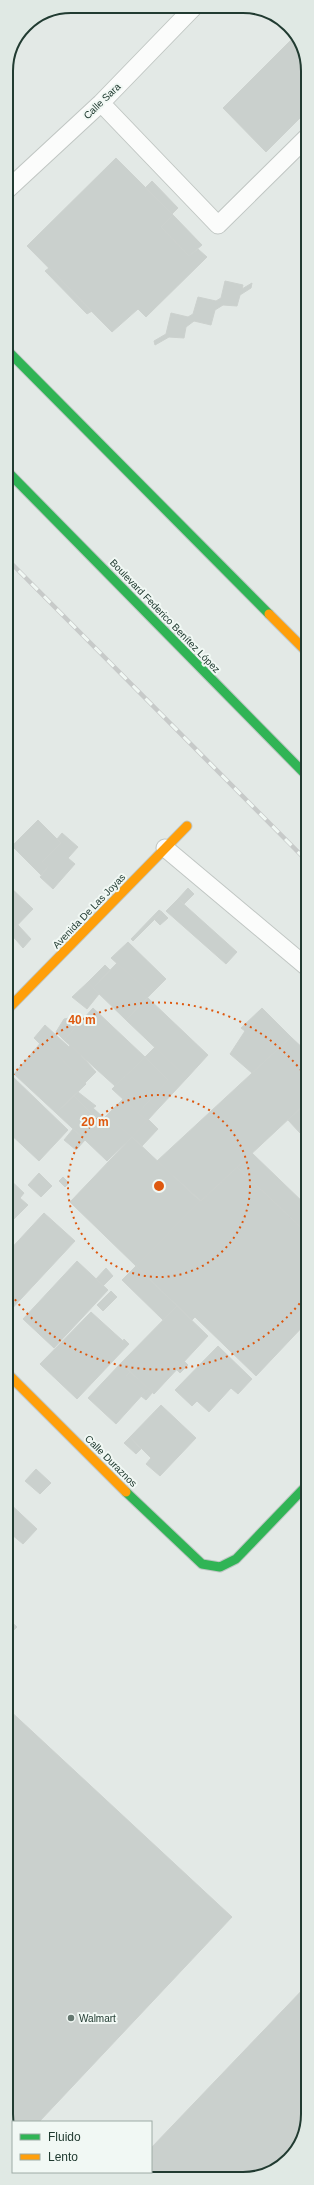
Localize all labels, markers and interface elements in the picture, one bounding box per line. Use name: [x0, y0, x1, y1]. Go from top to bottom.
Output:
street label: Calle Sara: [81, 81, 123, 121]
street label: Boulevard Federico Benítez López: [108, 557, 222, 675]
street label: Avenida De Las Joyas: [51, 871, 127, 951]
text: 40 m: [68, 1013, 96, 1027]
text: 20 m: [81, 1115, 109, 1129]
centre of rings: [152, 1179, 166, 1193]
street label: Calle Duraznos: [83, 1433, 139, 1489]
marker: Walmart: [66, 2013, 76, 2023]
place label: Walmart: [79, 2013, 116, 2024]
legend: [12, 2121, 152, 2173]
text: Fluido: [48, 2130, 81, 2144]
text: Lento: [48, 2150, 78, 2164]

